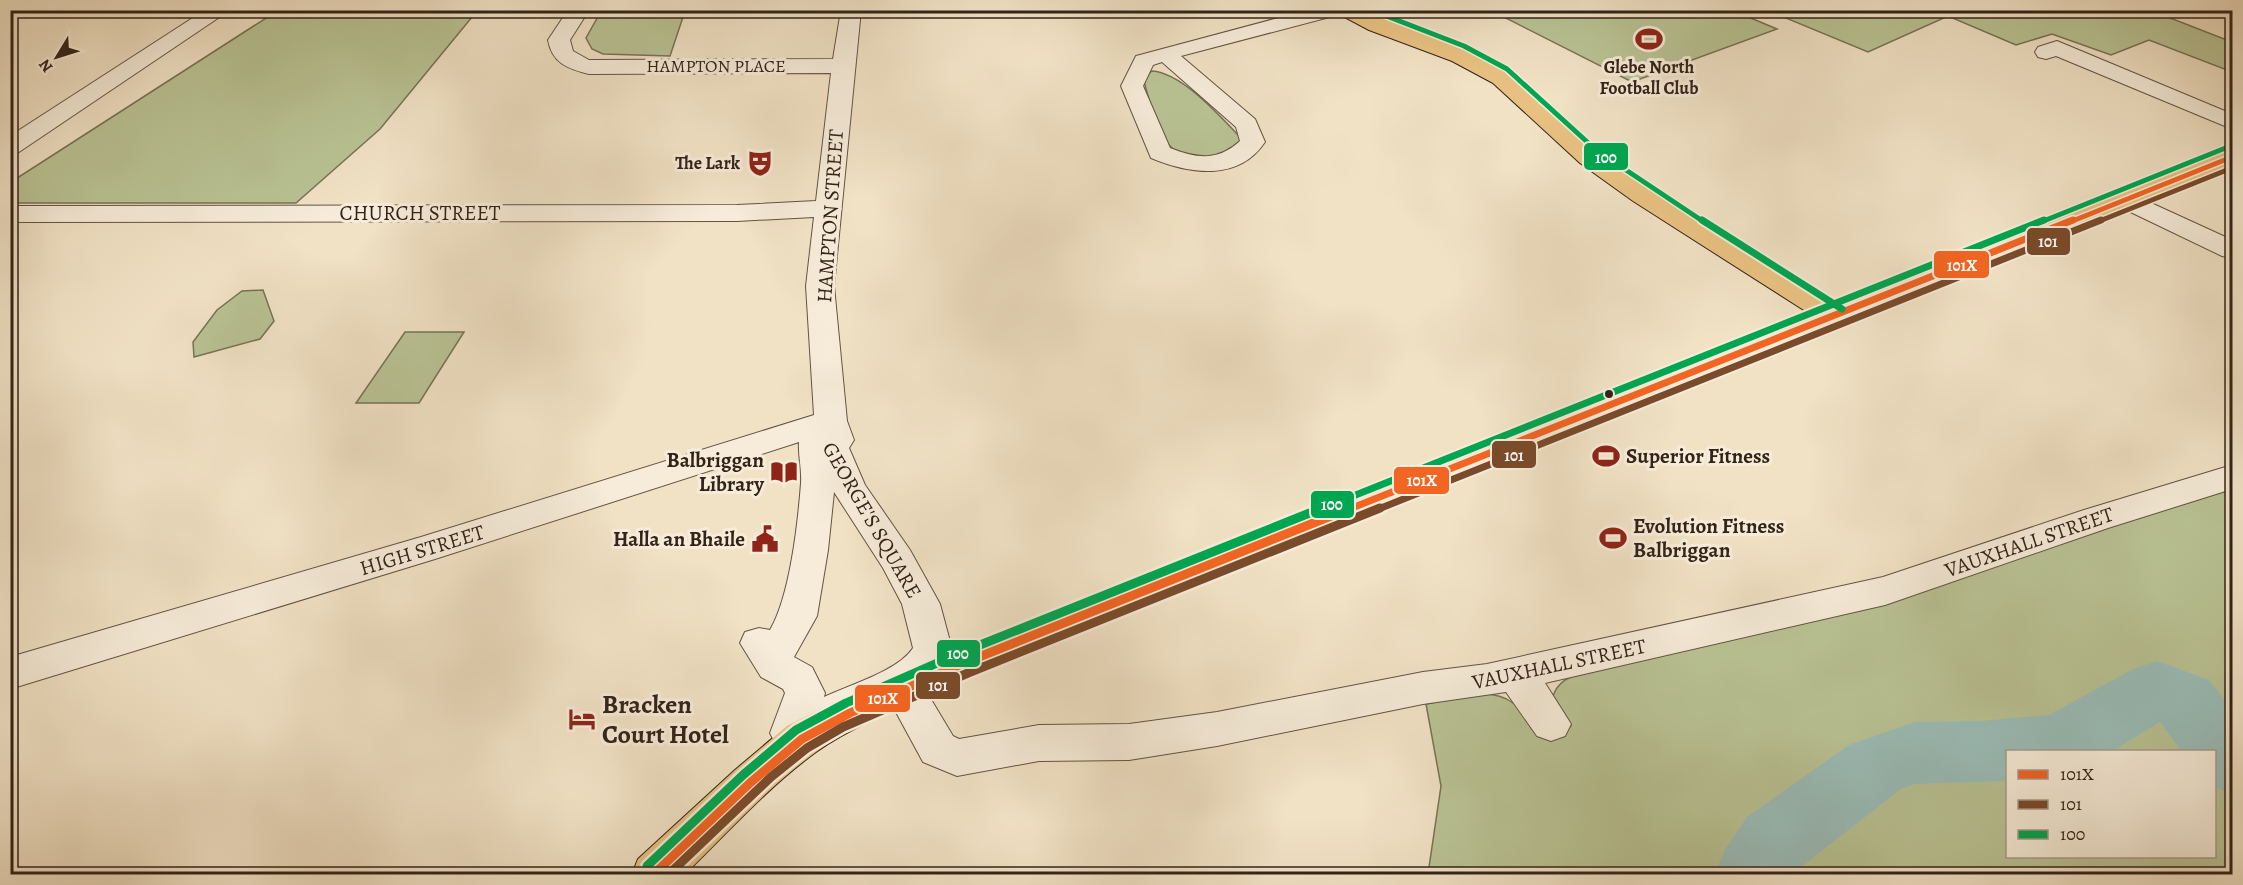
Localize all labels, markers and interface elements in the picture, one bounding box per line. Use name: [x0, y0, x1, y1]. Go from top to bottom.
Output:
sports icon: Glebe North Football Club: [1634, 24, 1664, 54]
north arrow: [27, 27, 87, 87]
text: N: [33, 54, 58, 77]
street label: HAMPTON PLACE: [646, 54, 786, 78]
place label: Glebe North Football Club: [1600, 55, 1698, 100]
street label: HAMPTON STREET: [810, 128, 850, 304]
line badge: 100: [1583, 142, 1629, 171]
text: 100: [1595, 147, 1617, 169]
theatre icon: The Lark: [745, 148, 775, 178]
place label: The Lark: [675, 151, 741, 175]
street label: CHURCH STREET: [340, 199, 501, 227]
line badge: 101: [2026, 227, 2071, 256]
text: 101: [2038, 231, 2058, 253]
line badge: 101X: [1933, 250, 1990, 279]
text: 101X: [1947, 255, 1977, 277]
unlabelled marker: [1603, 388, 1615, 400]
street label: GEORGE'S SQUARE: [816, 437, 928, 603]
line badge: 101: [1491, 440, 1537, 469]
sports icon: Superior Fitness: [1591, 441, 1621, 471]
place label: Superior Fitness: [1626, 442, 1770, 470]
text: 101: [1504, 445, 1524, 467]
place label: Balbriggan Library: [667, 446, 765, 498]
library icon: Balbriggan Library: [769, 457, 799, 487]
line badge: 101X: [1393, 466, 1450, 495]
text: 101X: [1407, 470, 1437, 492]
line badge: 100: [1310, 490, 1355, 519]
text: 100: [1321, 494, 1343, 516]
street label: VAUXHALL STREET: [1940, 500, 2118, 584]
place label: Evolution Fitness Balbriggan: [1633, 512, 1784, 564]
street label: HIGH STREET: [356, 518, 488, 582]
sports icon: Evolution Fitness Balbriggan: [1598, 523, 1628, 553]
public building icon: Halla an Bhaile: [750, 524, 780, 554]
place label: Halla an Bhaile: [613, 525, 745, 553]
street label: VAUXHALL STREET: [1469, 632, 1649, 696]
line badge: 100: [936, 639, 981, 668]
text: 100: [947, 643, 969, 665]
line badge: 101: [915, 671, 961, 700]
text: 101: [928, 675, 948, 697]
line badge: 101X: [854, 684, 911, 713]
place label: Bracken Court Hotel: [602, 687, 729, 752]
text: 101X: [868, 688, 898, 710]
hotel icon: Bracken Court Hotel: [567, 704, 597, 734]
legend: [2006, 750, 2216, 858]
text: 101X: [2060, 762, 2094, 786]
text: 101: [2060, 792, 2082, 816]
text: 100: [2060, 822, 2085, 846]

